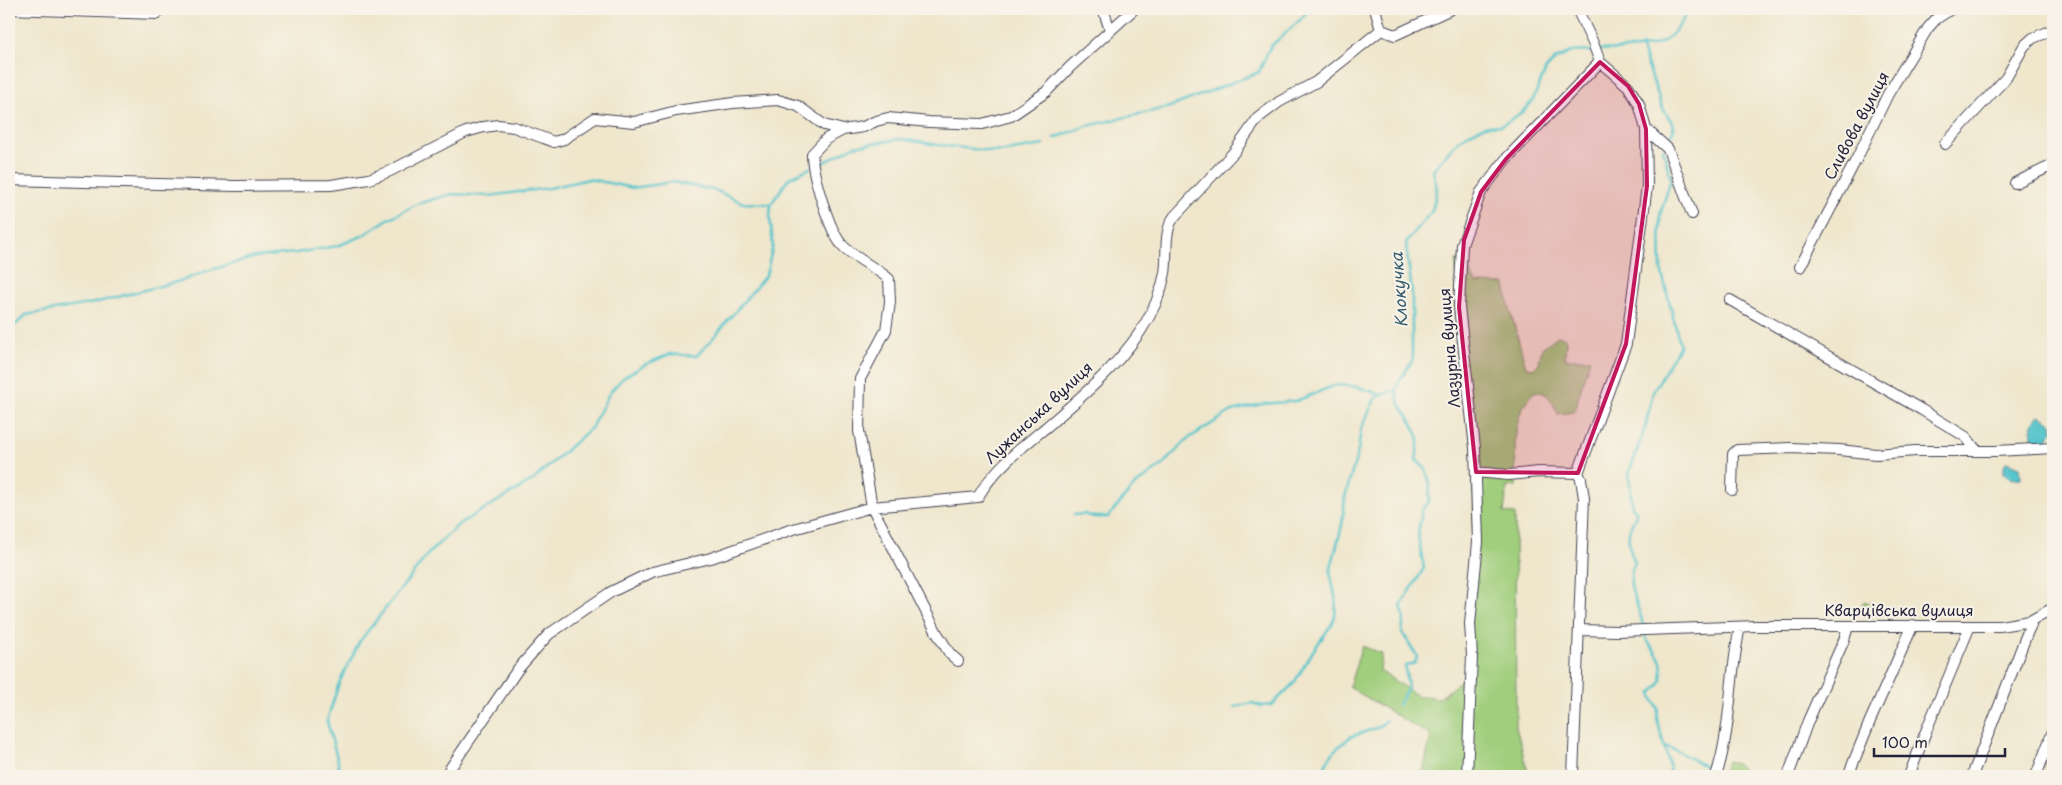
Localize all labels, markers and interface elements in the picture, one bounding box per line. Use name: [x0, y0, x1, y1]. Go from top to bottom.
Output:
street label: Сливова вулиця: [1817, 67, 1894, 184]
water label: Клокучка: [1383, 251, 1413, 328]
street label: Лазурна вулиця: [1432, 287, 1465, 409]
street label: Лужанська вулиця: [979, 356, 1097, 468]
street label: Кварцівська вулиця: [1824, 598, 1974, 621]
scale bar: [1874, 725, 2006, 757]
text: 100 m: [1882, 730, 1928, 753]

